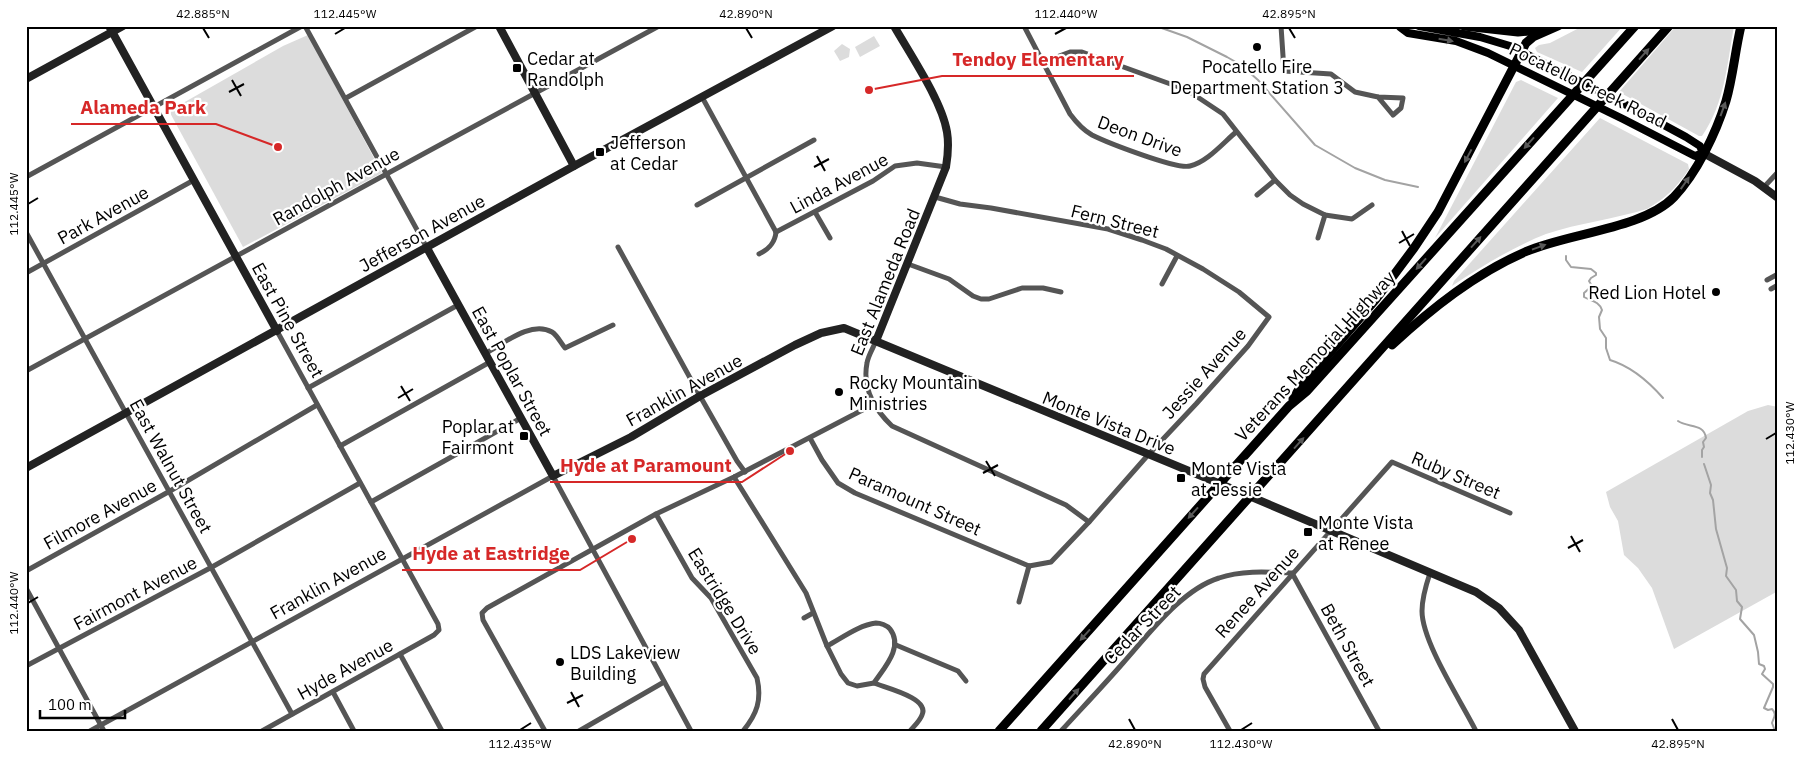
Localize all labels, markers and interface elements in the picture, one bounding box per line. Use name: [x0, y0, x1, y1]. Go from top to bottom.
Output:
text: 42.885°N: [176, 6, 230, 21]
text: 112.445°W: [314, 6, 377, 21]
text: 42.890°N: [719, 6, 773, 21]
text: 112.440°W: [1035, 6, 1098, 21]
text: 42.895°N: [1262, 6, 1316, 21]
one-way arrow: [1439, 36, 1455, 44]
street label: Pocatello Creek Road: [1506, 37, 1670, 133]
marker: Pocatello Fire Department Station 3: [1251, 41, 1263, 53]
callout: Tendoy Elementary: [942, 42, 1134, 76]
place label: Cedar at Randolph: [527, 47, 604, 91]
text: Tendoy Elementary: [952, 47, 1125, 71]
one-way arrow: [1638, 49, 1650, 61]
place label: Pocatello Fire Department Station 3: [1170, 55, 1344, 99]
marker: Cedar at Randolph: [511, 62, 523, 74]
callout: Alameda Park: [71, 90, 216, 124]
text: Alameda Park: [80, 95, 206, 119]
one-way arrow: [1719, 101, 1727, 116]
street label: Deon Drive: [1095, 110, 1186, 162]
place label: Jefferson at Cedar: [610, 131, 686, 175]
one-way arrow: [1523, 137, 1535, 149]
street label: Randolph Avenue: [268, 142, 404, 230]
marker: Jefferson at Cedar: [594, 146, 606, 158]
street label: Linda Avenue: [786, 147, 892, 219]
one-way arrow: [1464, 149, 1472, 163]
text: 112.445°W: [6, 172, 21, 235]
one-way arrow: [1680, 177, 1690, 190]
street label: Park Avenue: [53, 180, 153, 249]
street label: Jefferson Avenue: [355, 189, 489, 277]
street label: Fern Street: [1069, 199, 1161, 243]
street label: East Alameda Road: [845, 205, 925, 359]
one-way arrow: [1470, 236, 1481, 249]
one-way arrow: [1532, 243, 1547, 251]
street label: East Pine Street: [247, 258, 329, 382]
one-way arrow: [1415, 258, 1426, 271]
street label: Veterans Memorial Highway: [1230, 266, 1400, 446]
place label: Red Lion Hotel: [1588, 281, 1706, 304]
marker: Red Lion Hotel: [1710, 286, 1722, 298]
street label: East Poplar Street: [467, 302, 557, 440]
street label: Jessie Avenue: [1157, 322, 1251, 424]
street label: Franklin Avenue: [622, 348, 746, 431]
place label: Rocky Mountain Ministries: [849, 371, 978, 415]
marker: Rocky Mountain Ministries: [833, 386, 845, 398]
street label: Monte Vista Drive: [1039, 386, 1179, 460]
street label: East Walnut Street: [125, 395, 217, 537]
text: 112.430°W: [1782, 401, 1797, 464]
place label: Poplar at Fairmont: [442, 415, 514, 459]
marker: Poplar at Fairmont: [518, 430, 530, 442]
one-way arrow: [1293, 436, 1304, 449]
street label: Ruby Street: [1408, 446, 1504, 504]
callout: Hyde at Paramount: [550, 448, 742, 482]
text: Hyde at Paramount: [560, 453, 732, 477]
place label: Monte Vista at Jessie: [1191, 457, 1287, 501]
street label: Paramount Street: [845, 461, 985, 541]
marker: Monte Vista at Jessie: [1175, 472, 1187, 484]
street label: Filmore Avenue: [39, 473, 161, 555]
one-way arrow: [1187, 507, 1199, 519]
place label: Monte Vista at Renee: [1318, 511, 1414, 555]
marker: Monte Vista at Renee: [1302, 526, 1314, 538]
callout: Hyde at Eastridge: [402, 536, 580, 570]
street label: Franklin Avenue: [266, 541, 390, 624]
text: Hyde at Eastridge: [412, 541, 570, 565]
street label: Renee Avenue: [1210, 541, 1304, 643]
street label: Eastridge Drive: [683, 543, 767, 659]
street label: Fairmont Avenue: [69, 551, 201, 635]
text: 112.440°W: [6, 571, 21, 634]
street label: Cedar Street: [1099, 581, 1185, 669]
street label: Beth Street: [1316, 599, 1380, 691]
one-way arrow: [1079, 628, 1091, 640]
street label: Hyde Avenue: [293, 633, 397, 705]
place label: LDS Lakeview Building: [570, 641, 680, 685]
marker: LDS Lakeview Building: [554, 656, 566, 668]
scale bar: [40, 687, 125, 719]
one-way arrow: [1068, 688, 1079, 701]
text: 100 m: [48, 695, 92, 714]
text: 112.435°W: [489, 736, 552, 751]
text: 42.890°N: [1108, 736, 1162, 751]
text: 112.430°W: [1210, 736, 1273, 751]
text: 42.895°N: [1651, 736, 1705, 751]

